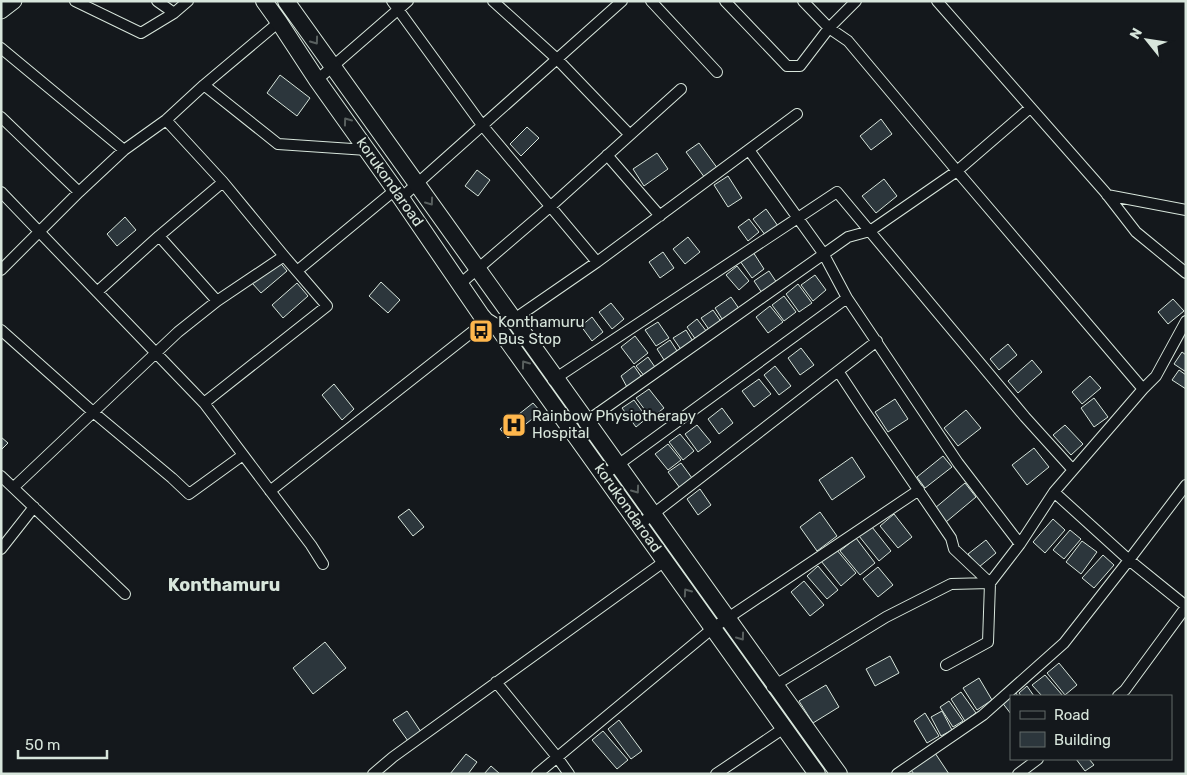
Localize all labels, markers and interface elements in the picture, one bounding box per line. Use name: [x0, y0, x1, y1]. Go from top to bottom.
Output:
north arrow: [1122, 15, 1172, 65]
text: N: [1126, 25, 1146, 42]
one-way arrow: [309, 35, 318, 45]
one-way arrow: [344, 117, 353, 127]
street label: korukondaroad: [353, 134, 427, 230]
one-way arrow: [424, 196, 433, 205]
place label: Konthamuru Bus Stop: [498, 313, 585, 348]
bus stop icon: Konthamuru Bus Stop: [468, 318, 494, 344]
one-way arrow: [522, 360, 531, 370]
place label: Rainbow Physiotherapy Hospital: [532, 407, 696, 442]
hospital icon: Rainbow Physiotherapy Hospital: [501, 412, 527, 438]
street label: korukondaroad: [591, 460, 665, 556]
one-way arrow: [630, 484, 639, 494]
district label: Konthamuru: [168, 574, 280, 596]
one-way arrow: [684, 588, 693, 597]
one-way arrow: [735, 631, 744, 641]
legend: [1010, 695, 1172, 760]
text: Road: [1054, 706, 1090, 724]
scale bar: [18, 728, 106, 760]
text: Building: [1054, 731, 1111, 749]
text: 50 m: [25, 736, 60, 754]

